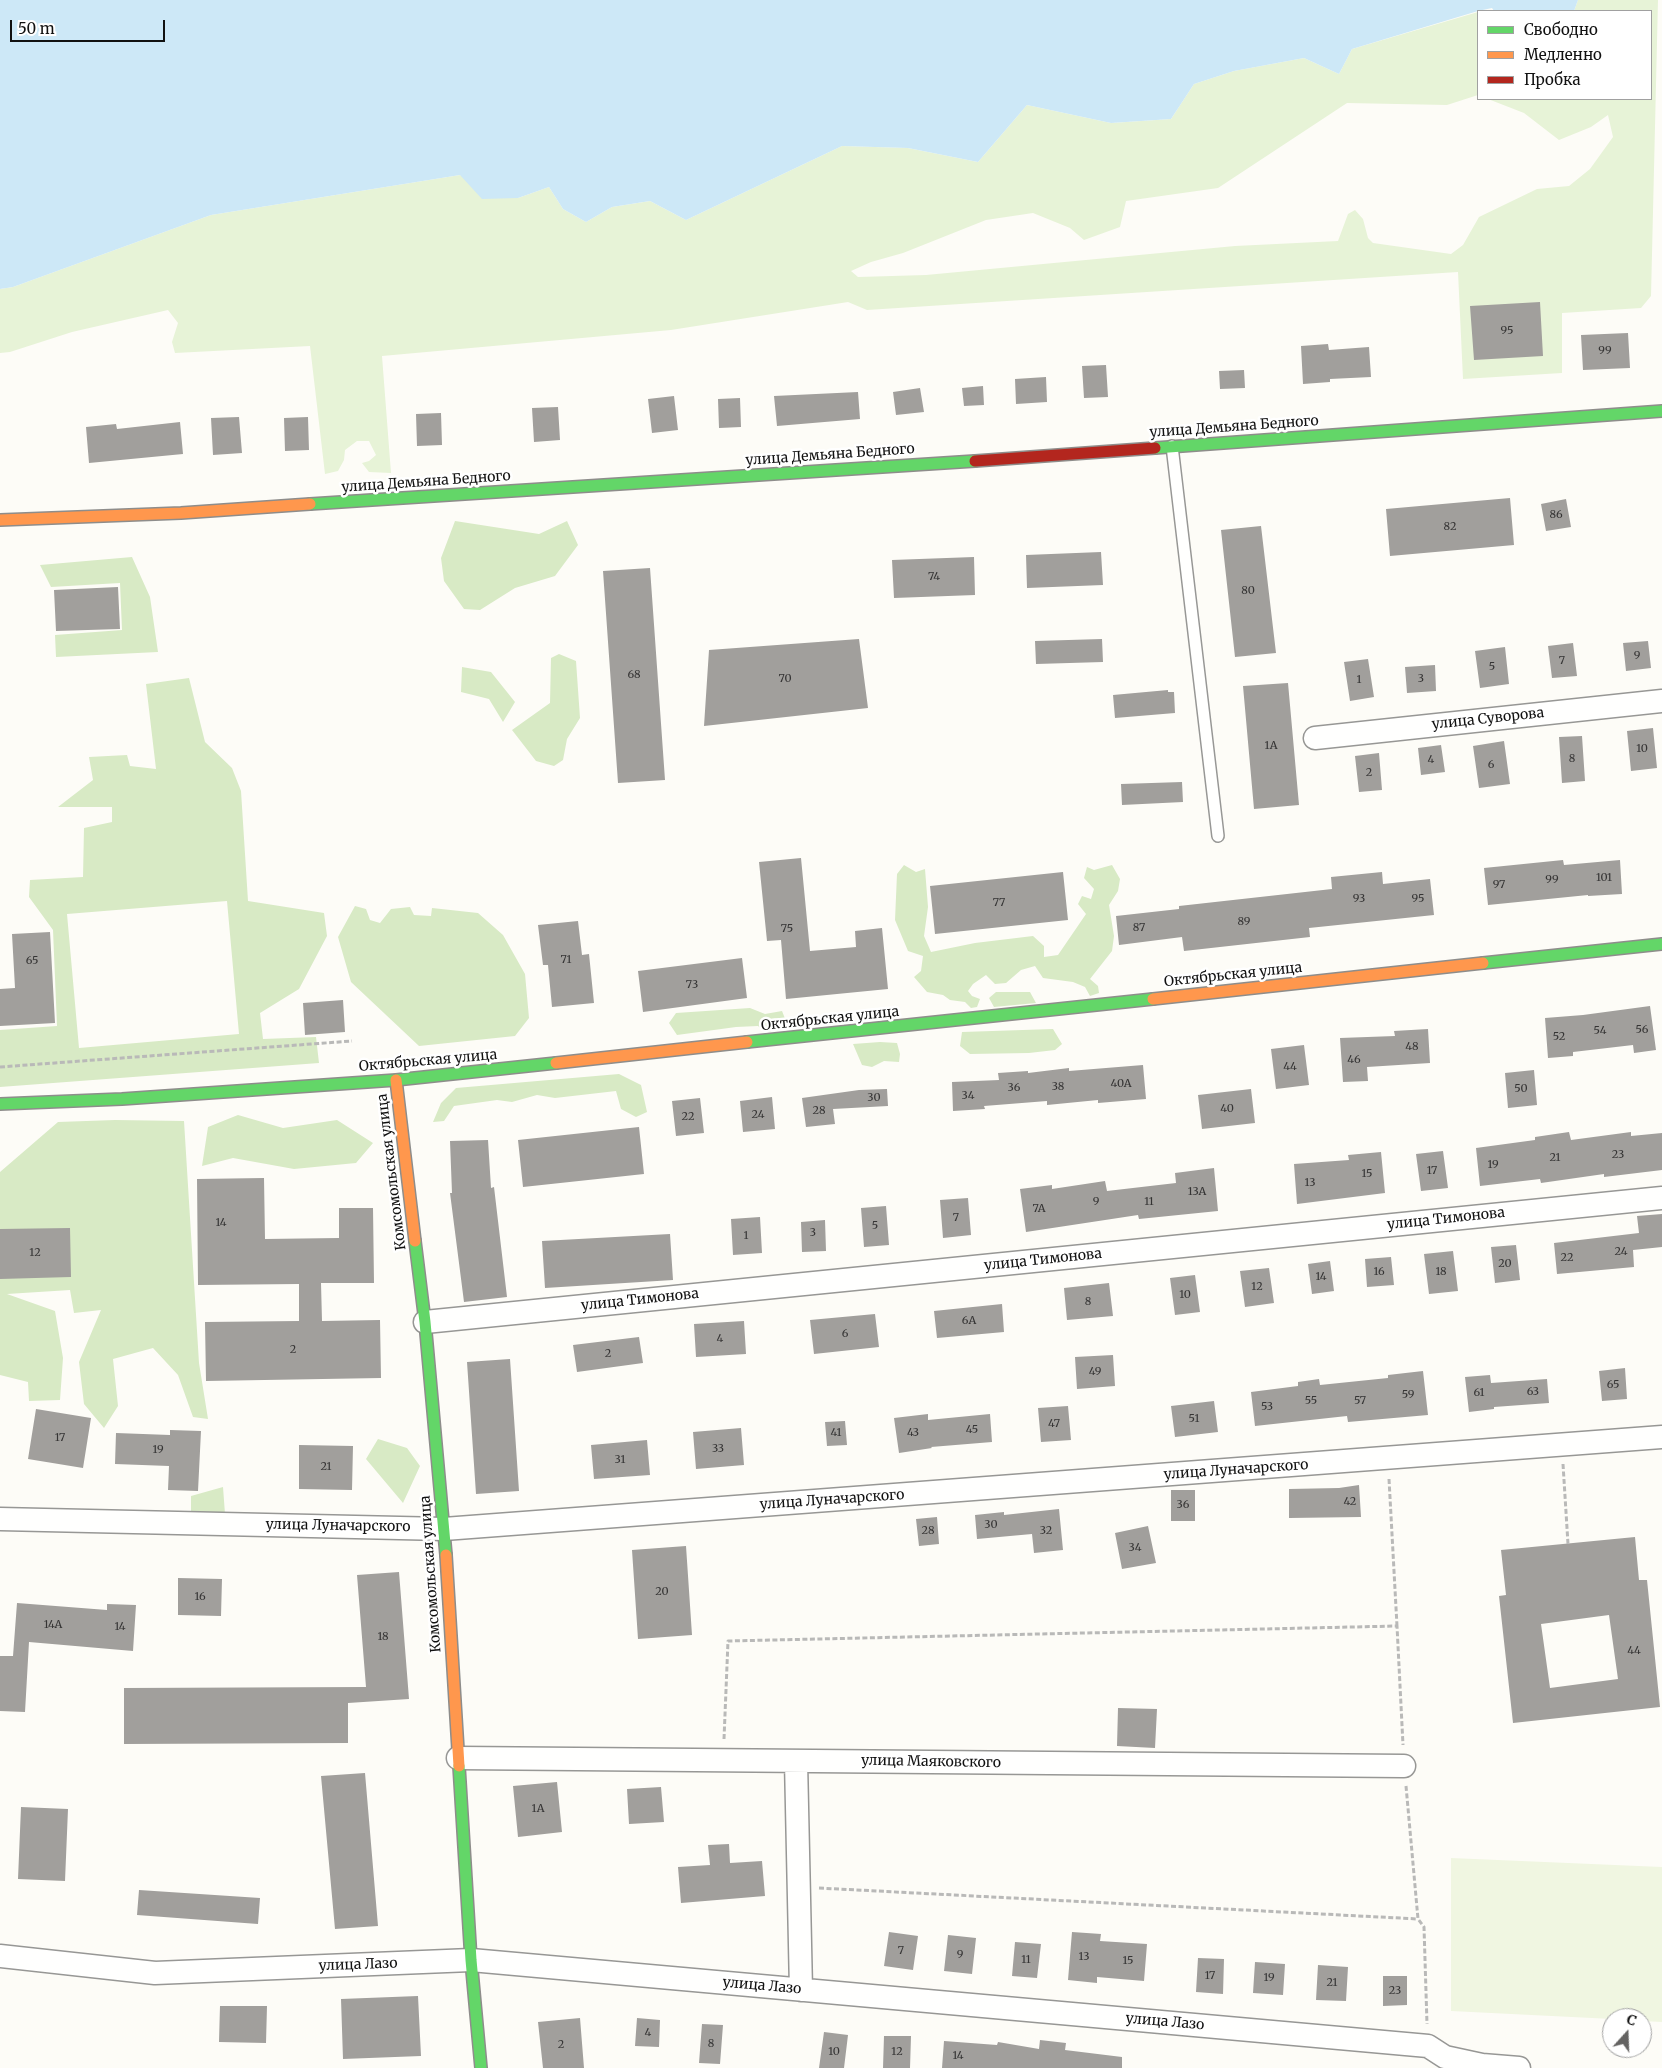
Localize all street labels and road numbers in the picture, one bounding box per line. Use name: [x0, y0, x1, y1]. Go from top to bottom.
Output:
street label: улица Демьяна Бедного: [1149, 413, 1319, 441]
street label: улица Демьяна Бедного: [745, 441, 915, 469]
street label: улица Демьяна Бедного: [341, 468, 511, 496]
street label: улица Суворова: [1431, 705, 1545, 733]
street label: Октябрьская улица: [1163, 959, 1303, 991]
street label: Октябрьская улица: [760, 1003, 900, 1035]
street label: Октябрьская улица: [358, 1047, 498, 1075]
street label: Комсомольская улица: [374, 1093, 410, 1251]
street label: улица Тимонова: [1386, 1204, 1506, 1234]
street label: улица Тимонова: [983, 1245, 1103, 1275]
street label: улица Тимонова: [580, 1285, 700, 1315]
street label: улица Луначарского: [1163, 1457, 1309, 1483]
street label: улица Луначарского: [759, 1487, 905, 1513]
street label: Комсомольская улица: [417, 1495, 445, 1653]
street label: улица Луначарского: [265, 1516, 411, 1536]
street label: улица Маяковского: [861, 1752, 1001, 1772]
street label: улица Лазо: [318, 1955, 398, 1975]
street label: улица Лазо: [722, 1974, 802, 1998]
street label: улица Лазо: [1125, 2010, 1205, 2034]

